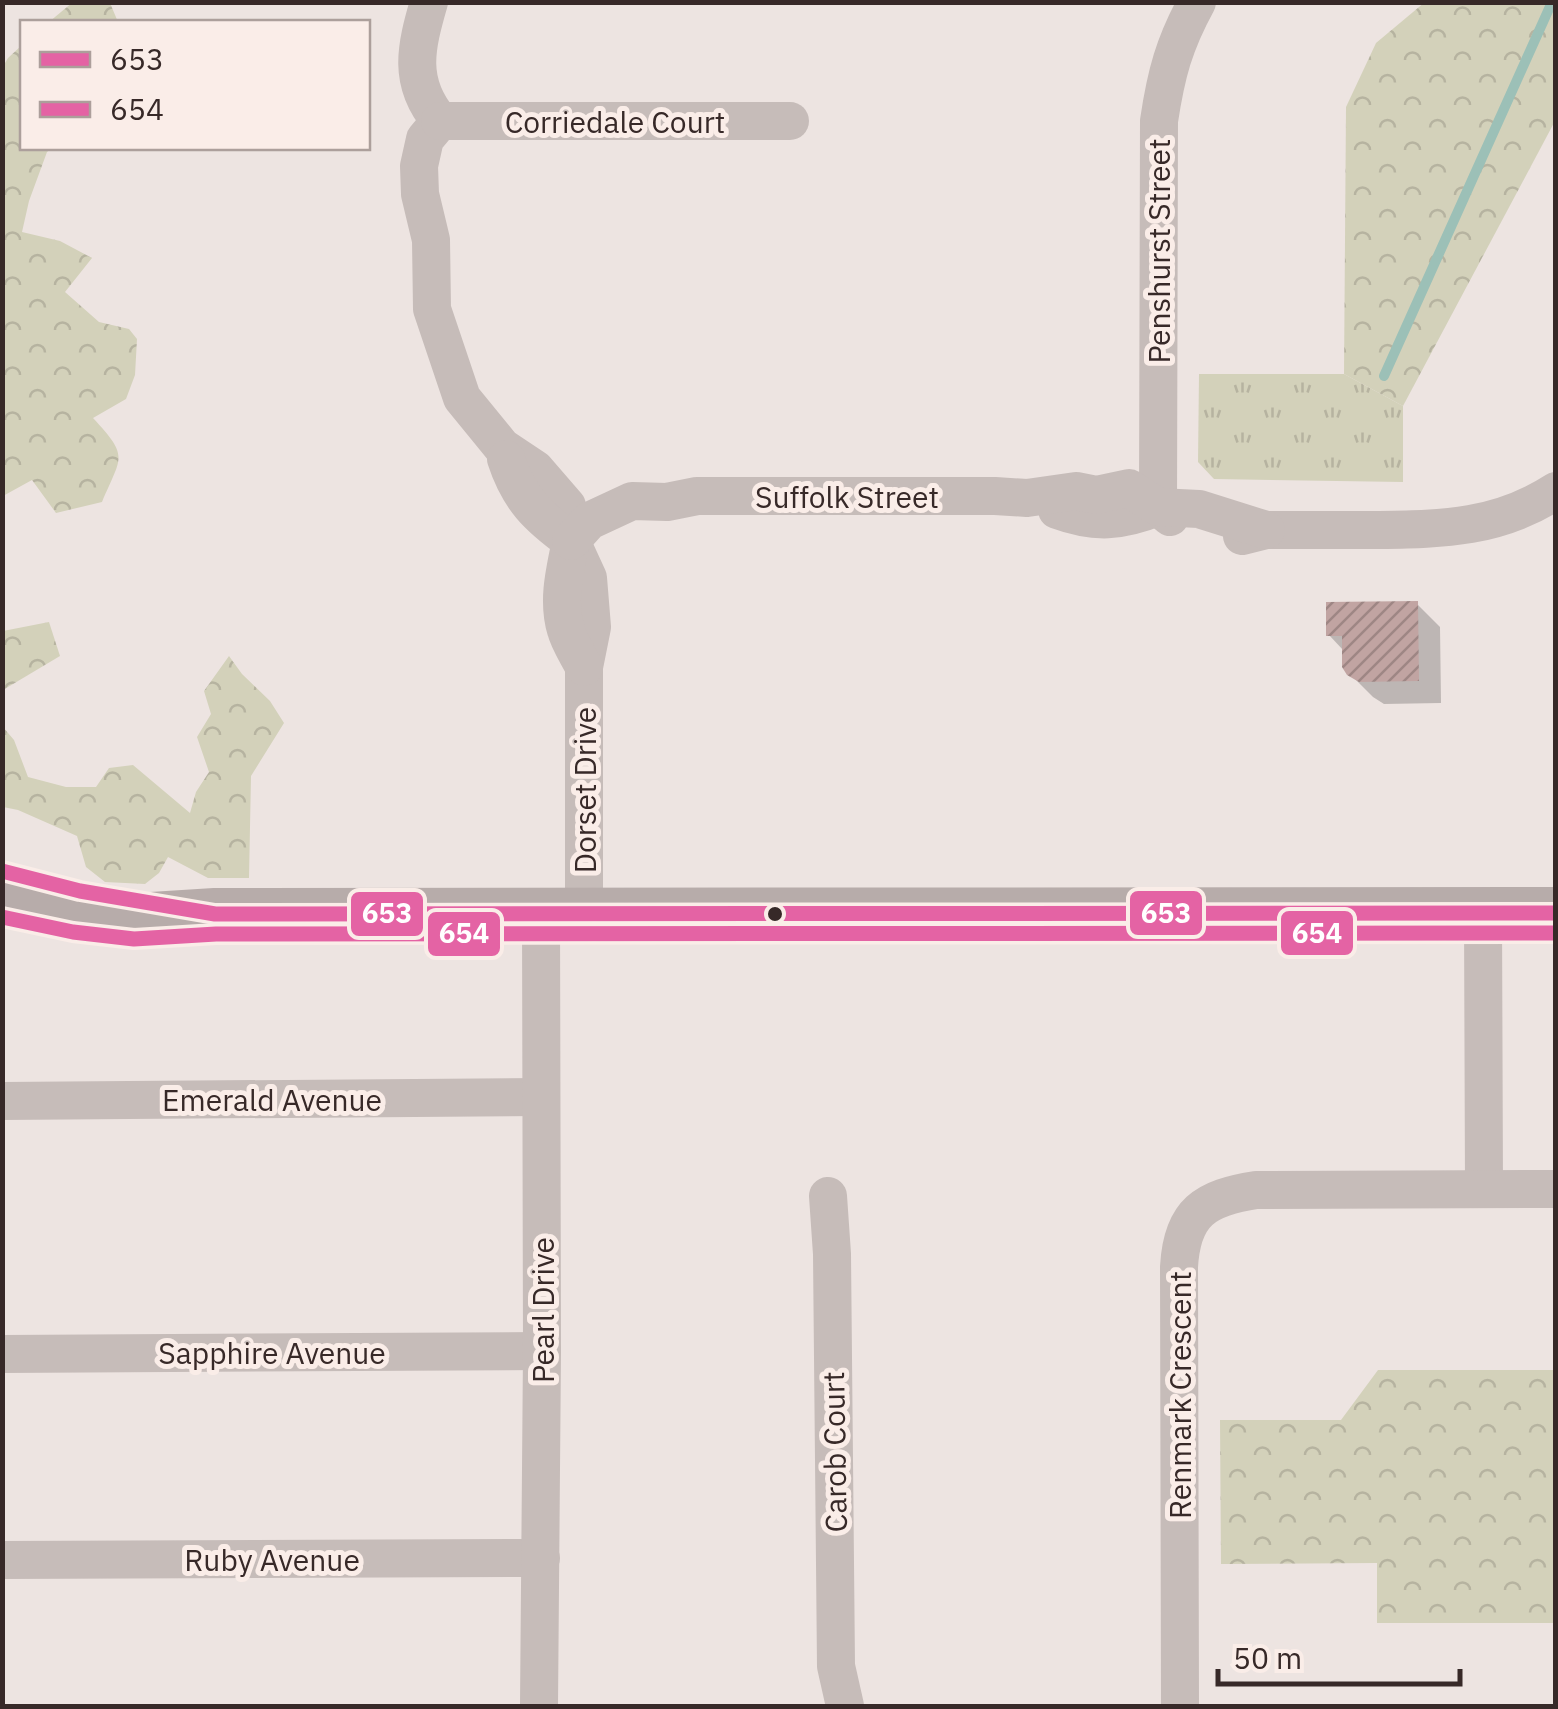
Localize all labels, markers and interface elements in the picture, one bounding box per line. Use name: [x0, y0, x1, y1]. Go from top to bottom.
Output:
legend: [20, 20, 370, 150]
text: 653: [110, 39, 164, 78]
text: 654: [110, 89, 164, 128]
street label: Corriedale Court: [505, 102, 725, 141]
street label: Penshurst Street: [1139, 138, 1178, 364]
street label: Suffolk Street: [755, 477, 939, 516]
street label: Dorset Drive: [565, 707, 604, 873]
line badge: 653: [1128, 889, 1204, 937]
line badge: 653: [349, 890, 425, 938]
text: 653: [362, 894, 412, 931]
text: 653: [1141, 894, 1191, 931]
unlabelled marker: [765, 904, 785, 924]
line badge: 654: [1279, 909, 1355, 957]
line badge: 654: [426, 910, 502, 958]
text: 654: [439, 914, 489, 951]
text: 654: [1292, 914, 1342, 951]
street label: Emerald Avenue: [162, 1080, 382, 1119]
street label: Pearl Drive: [523, 1237, 562, 1383]
street label: Renmark Crescent: [1160, 1271, 1199, 1519]
street label: Sapphire Avenue: [158, 1333, 386, 1372]
street label: Carob Court: [813, 1371, 855, 1533]
street label: Ruby Avenue: [184, 1540, 360, 1579]
scale bar: [1218, 1624, 1460, 1686]
text: 50 m: [1233, 1638, 1302, 1677]

